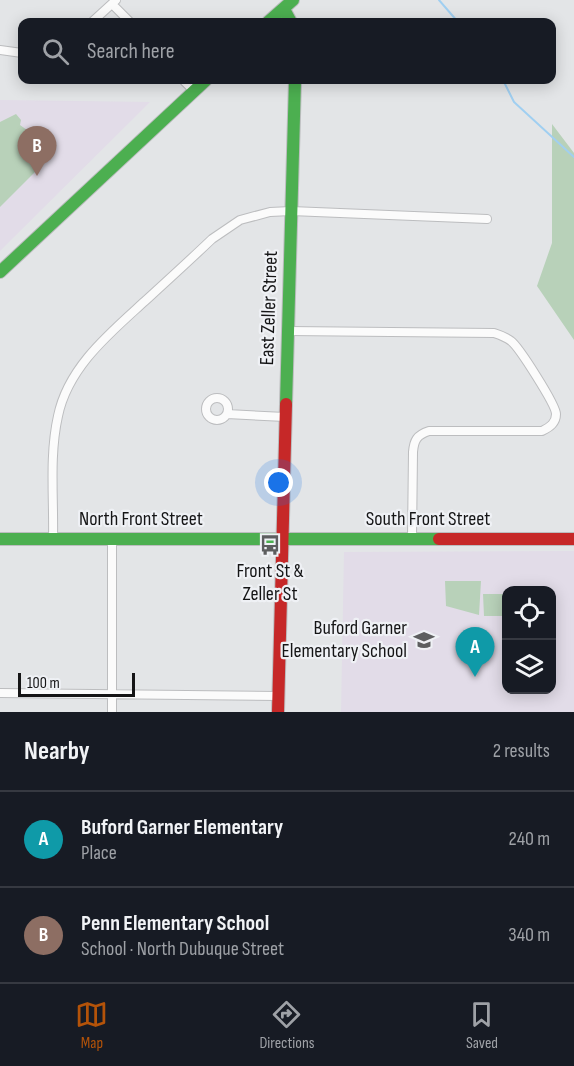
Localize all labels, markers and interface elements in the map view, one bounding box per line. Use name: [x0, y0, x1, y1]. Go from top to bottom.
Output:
search box: [18, 18, 556, 84]
icon: search: [39, 35, 72, 68]
text: Search here: [87, 38, 174, 65]
pin: B: [18, 126, 57, 176]
street label: East Zeller Street: [255, 250, 283, 366]
your location: [264, 468, 293, 497]
street label: North Front Street: [79, 507, 203, 531]
street label: South Front Street: [366, 507, 490, 531]
bus stop icon: Front St & Zeller St: [258, 533, 282, 557]
place label: Front St & Zeller St: [236, 559, 304, 606]
map controls: [502, 586, 556, 694]
button: locate: [502, 586, 556, 640]
place label: Buford Garner Elementary School: [281, 616, 407, 663]
school or university icon: Buford Garner Elementary School: [412, 628, 436, 652]
pin: A: [456, 628, 494, 677]
button: layers: [502, 640, 556, 694]
scale bar: [18, 670, 135, 698]
text: 100 m: [27, 674, 60, 693]
text: Nearby: [24, 736, 90, 767]
text: 2 results: [493, 739, 550, 763]
text: Buford Garner Elementary: [81, 814, 283, 841]
text: A: [39, 827, 48, 851]
text: 240 m: [509, 827, 550, 851]
text: Place: [81, 841, 117, 865]
text: Penn Elementary School: [81, 910, 269, 937]
text: B: [39, 923, 48, 947]
text: 340 m: [508, 923, 550, 947]
text: School · North Dubuque Street: [81, 937, 284, 961]
tab: Map: [75, 998, 108, 1053]
tab: Directions: [259, 998, 314, 1053]
tab: Saved: [465, 998, 498, 1053]

